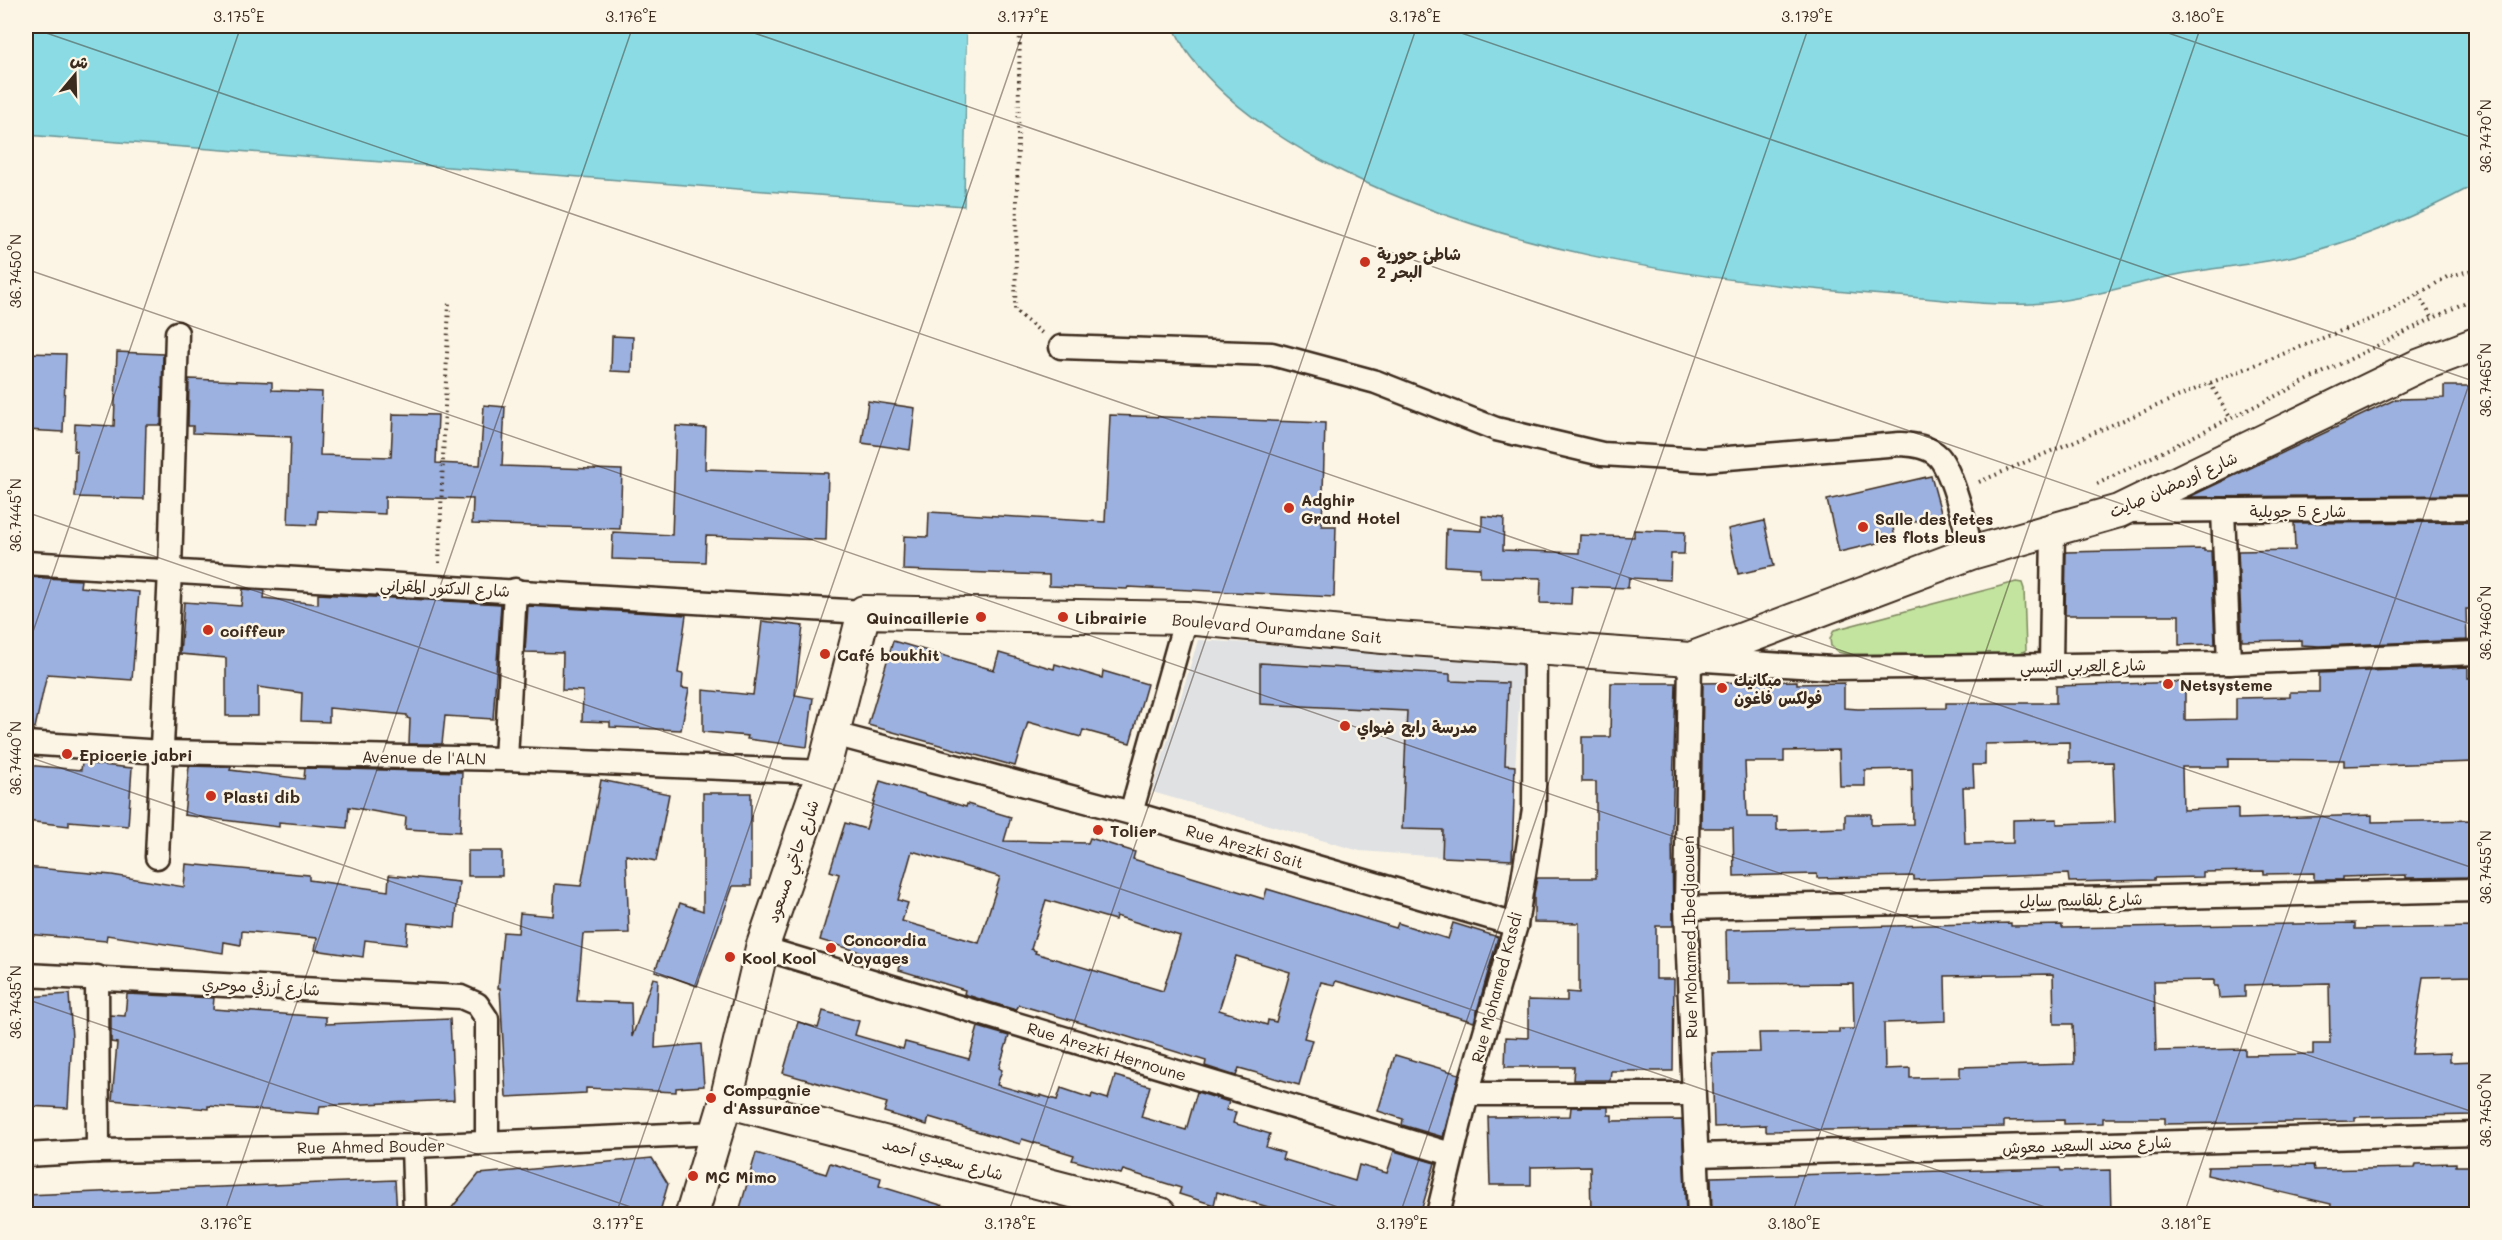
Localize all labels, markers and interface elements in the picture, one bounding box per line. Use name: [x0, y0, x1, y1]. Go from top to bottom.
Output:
text: 3.175°E: [213, 6, 265, 26]
text: 3.176°E: [605, 6, 657, 26]
text: 3.177°E: [998, 6, 1049, 26]
text: 3.178°E: [1389, 6, 1441, 26]
text: 3.179°E: [1781, 6, 1833, 26]
text: 3.180°E: [2172, 6, 2225, 26]
north arrow: [45, 45, 105, 105]
text: ش: [68, 48, 92, 73]
text: 36.7470°N: [2475, 99, 2495, 173]
text: 36.7450°N: [5, 234, 25, 308]
place label: شاطئ حورية البحر 2: [1377, 243, 1461, 282]
marker: شاطئ حورية البحر 2: [1358, 255, 1372, 269]
text: 36.7465°N: [2475, 343, 2495, 417]
street label: شارع أورمضان صايت: [2106, 446, 2241, 524]
text: 36.7445°N: [5, 478, 25, 552]
place label: Adghir Grand Hotel: [1301, 489, 1400, 528]
street label: شارع 5 جويلية: [2250, 500, 2346, 523]
marker: Adghir Grand Hotel: [1282, 501, 1296, 515]
place label: Salle des fetes les flots bleus: [1875, 508, 1993, 547]
marker: Salle des fetes les flots bleus: [1856, 520, 1870, 534]
street label: شارع الدكتور المقراني: [379, 573, 510, 606]
text: 36.7460°N: [2475, 586, 2495, 660]
place label: Quincaillerie: [866, 607, 969, 628]
place label: Librairie: [1075, 607, 1147, 628]
street label: Boulevard Ouramdane Sait: [1171, 608, 1383, 648]
marker: Quincaillerie: [974, 610, 988, 624]
marker: Librairie: [1056, 610, 1070, 624]
place label: coiffeur: [220, 620, 285, 641]
marker: coiffeur: [201, 623, 215, 637]
place label: Café boukhit: [837, 644, 940, 665]
marker: Café boukhit: [818, 647, 832, 661]
street label: شارع العربي التبسي: [2020, 653, 2146, 682]
place label: ميكانيك فولكس فاغون: [1734, 669, 1822, 709]
place label: Netsysteme: [2180, 674, 2272, 695]
marker: Netsysteme: [2161, 677, 2175, 691]
marker: ميكانيك فولكس فاغون: [1715, 681, 1729, 695]
place label: مدرسة رابح ضواي: [1357, 716, 1477, 740]
marker: مدرسة رابح ضواي: [1338, 719, 1352, 733]
text: 36.7440°N: [5, 721, 25, 795]
place label: Epicerie jabri: [79, 744, 193, 765]
street label: Avenue de l'ALN: [362, 745, 486, 769]
marker: Epicerie jabri: [60, 747, 74, 761]
place label: Plasti dib: [223, 786, 300, 807]
marker: Plasti dib: [204, 789, 218, 803]
street label: شارع حاجّي مسعود: [761, 797, 828, 927]
street label: Rue Arezki Sait: [1184, 819, 1306, 873]
place label: Tolier: [1110, 820, 1157, 841]
marker: Tolier: [1091, 823, 1105, 837]
text: 36.7455°N: [2475, 830, 2495, 904]
street label: Rue Mohamed Ibedjaouen: [1677, 835, 1701, 1039]
street label: شارع بلقاسم سايل: [2019, 887, 2143, 914]
street label: Rue Mohamed Kasdi: [1466, 909, 1526, 1065]
place label: Concordia Voyages: [843, 929, 927, 968]
marker: Concordia Voyages: [824, 941, 838, 955]
place label: Kool Kool: [742, 947, 816, 968]
marker: Kool Kool: [723, 950, 737, 964]
text: 36.7435°N: [5, 965, 25, 1039]
street label: شارع أرزقي موحري: [201, 972, 321, 1002]
street label: Rue Arezki Hernoune: [1025, 1017, 1189, 1085]
text: 36.7450°N: [2475, 1073, 2495, 1147]
place label: Compagnie d'Assurance: [723, 1079, 820, 1118]
marker: Compagnie d'Assurance: [704, 1091, 718, 1105]
street label: شارع محند السعيد معوش: [2002, 1131, 2172, 1159]
street label: شارع سعيدي أحمد: [880, 1132, 1006, 1186]
street label: Rue Ahmed Bouder: [297, 1134, 445, 1158]
place label: MC Mimo: [705, 1166, 777, 1187]
marker: MC Mimo: [686, 1169, 700, 1183]
text: 3.176°E: [200, 1213, 252, 1233]
text: 3.177°E: [593, 1213, 644, 1233]
text: 3.178°E: [984, 1213, 1036, 1233]
text: 3.179°E: [1376, 1213, 1428, 1233]
text: 3.180°E: [1768, 1213, 1821, 1233]
text: 3.181°E: [2161, 1213, 2211, 1233]

